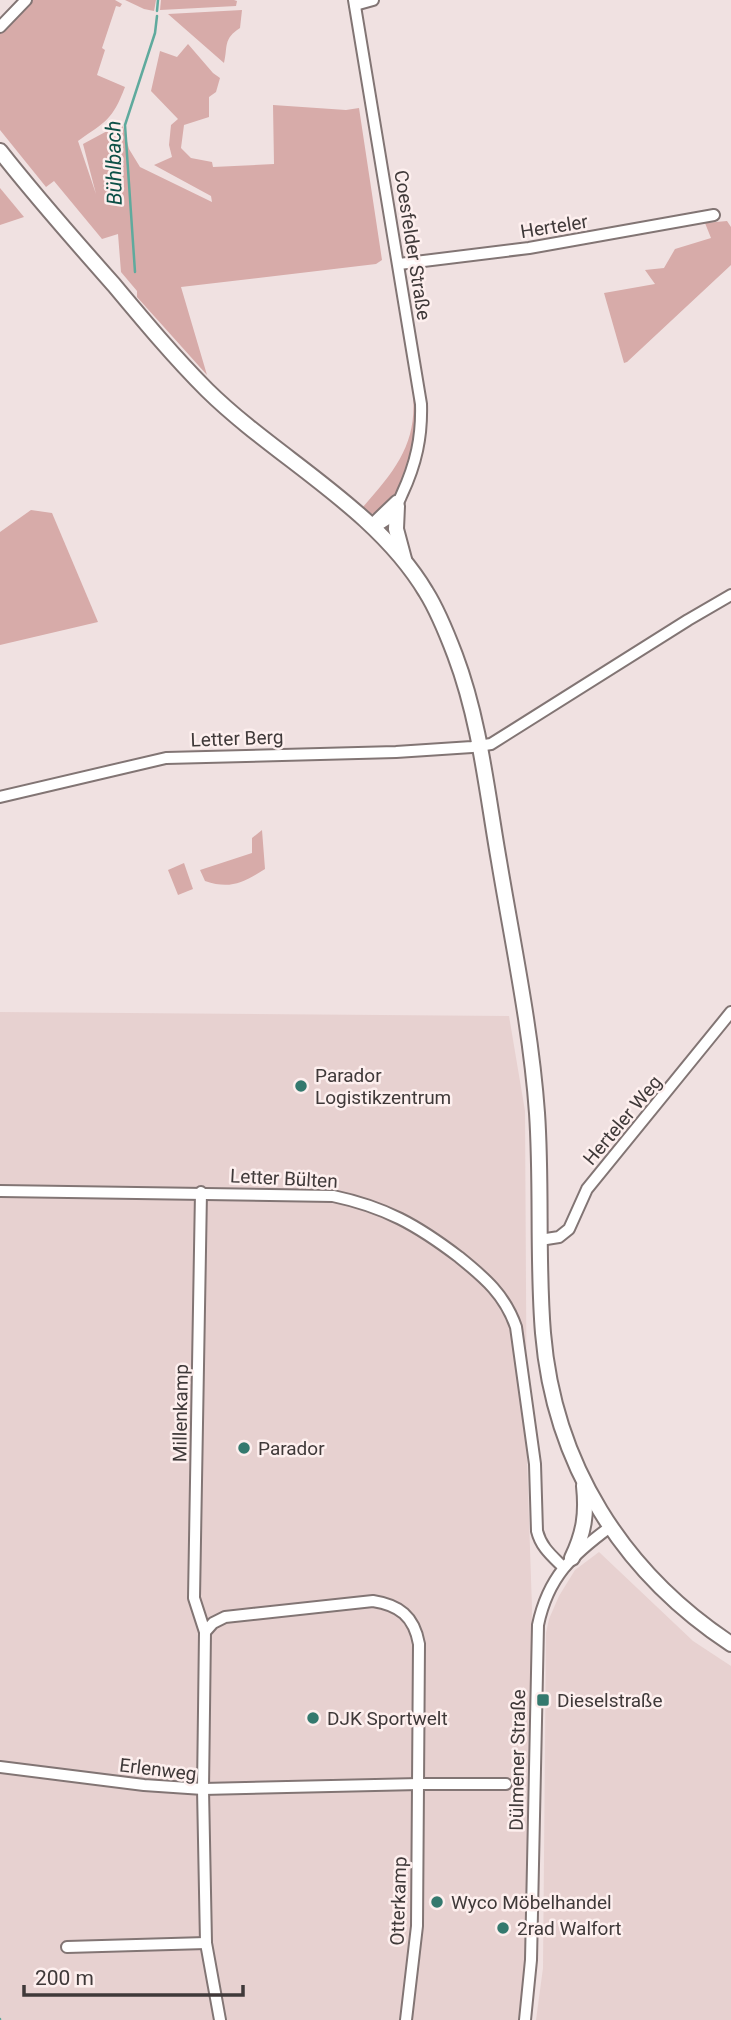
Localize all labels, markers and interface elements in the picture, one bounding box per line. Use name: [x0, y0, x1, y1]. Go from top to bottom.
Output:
water label: Bühlbach: [101, 121, 127, 205]
street label: Coesfelder Straße: [389, 169, 436, 322]
street label: Herteler: [519, 210, 590, 243]
street label: Letter Berg: [190, 725, 284, 752]
place label: Parador Logistikzentrum: [315, 1064, 451, 1109]
street label: Herteler Weg: [578, 1071, 667, 1170]
marker: Parador Logistikzentrum: [293, 1078, 309, 1094]
street label: Letter Bülten: [230, 1164, 338, 1193]
street label: Millenkamp: [168, 1364, 193, 1462]
place label: Parador: [258, 1437, 325, 1460]
marker: Parador: [236, 1440, 252, 1456]
street label: Dülmener Straße: [505, 1689, 530, 1831]
place label: Dieselstraße: [557, 1689, 662, 1712]
marker: Dieselstraße: [535, 1692, 551, 1708]
place label: DJK Sportwelt: [327, 1707, 448, 1730]
marker: DJK Sportwelt: [305, 1710, 321, 1726]
street label: Erlenweg: [118, 1753, 198, 1786]
street label: Otterkamp: [385, 1856, 412, 1946]
place label: Wyco Möbelhandel: [451, 1891, 612, 1914]
marker: Wyco Möbelhandel: [429, 1894, 445, 1910]
place label: 2rad Walfort: [517, 1917, 622, 1940]
marker: 2rad Walfort: [495, 1920, 511, 1936]
scale bar: [24, 1954, 243, 1998]
text: 200 m: [35, 1966, 94, 1990]

